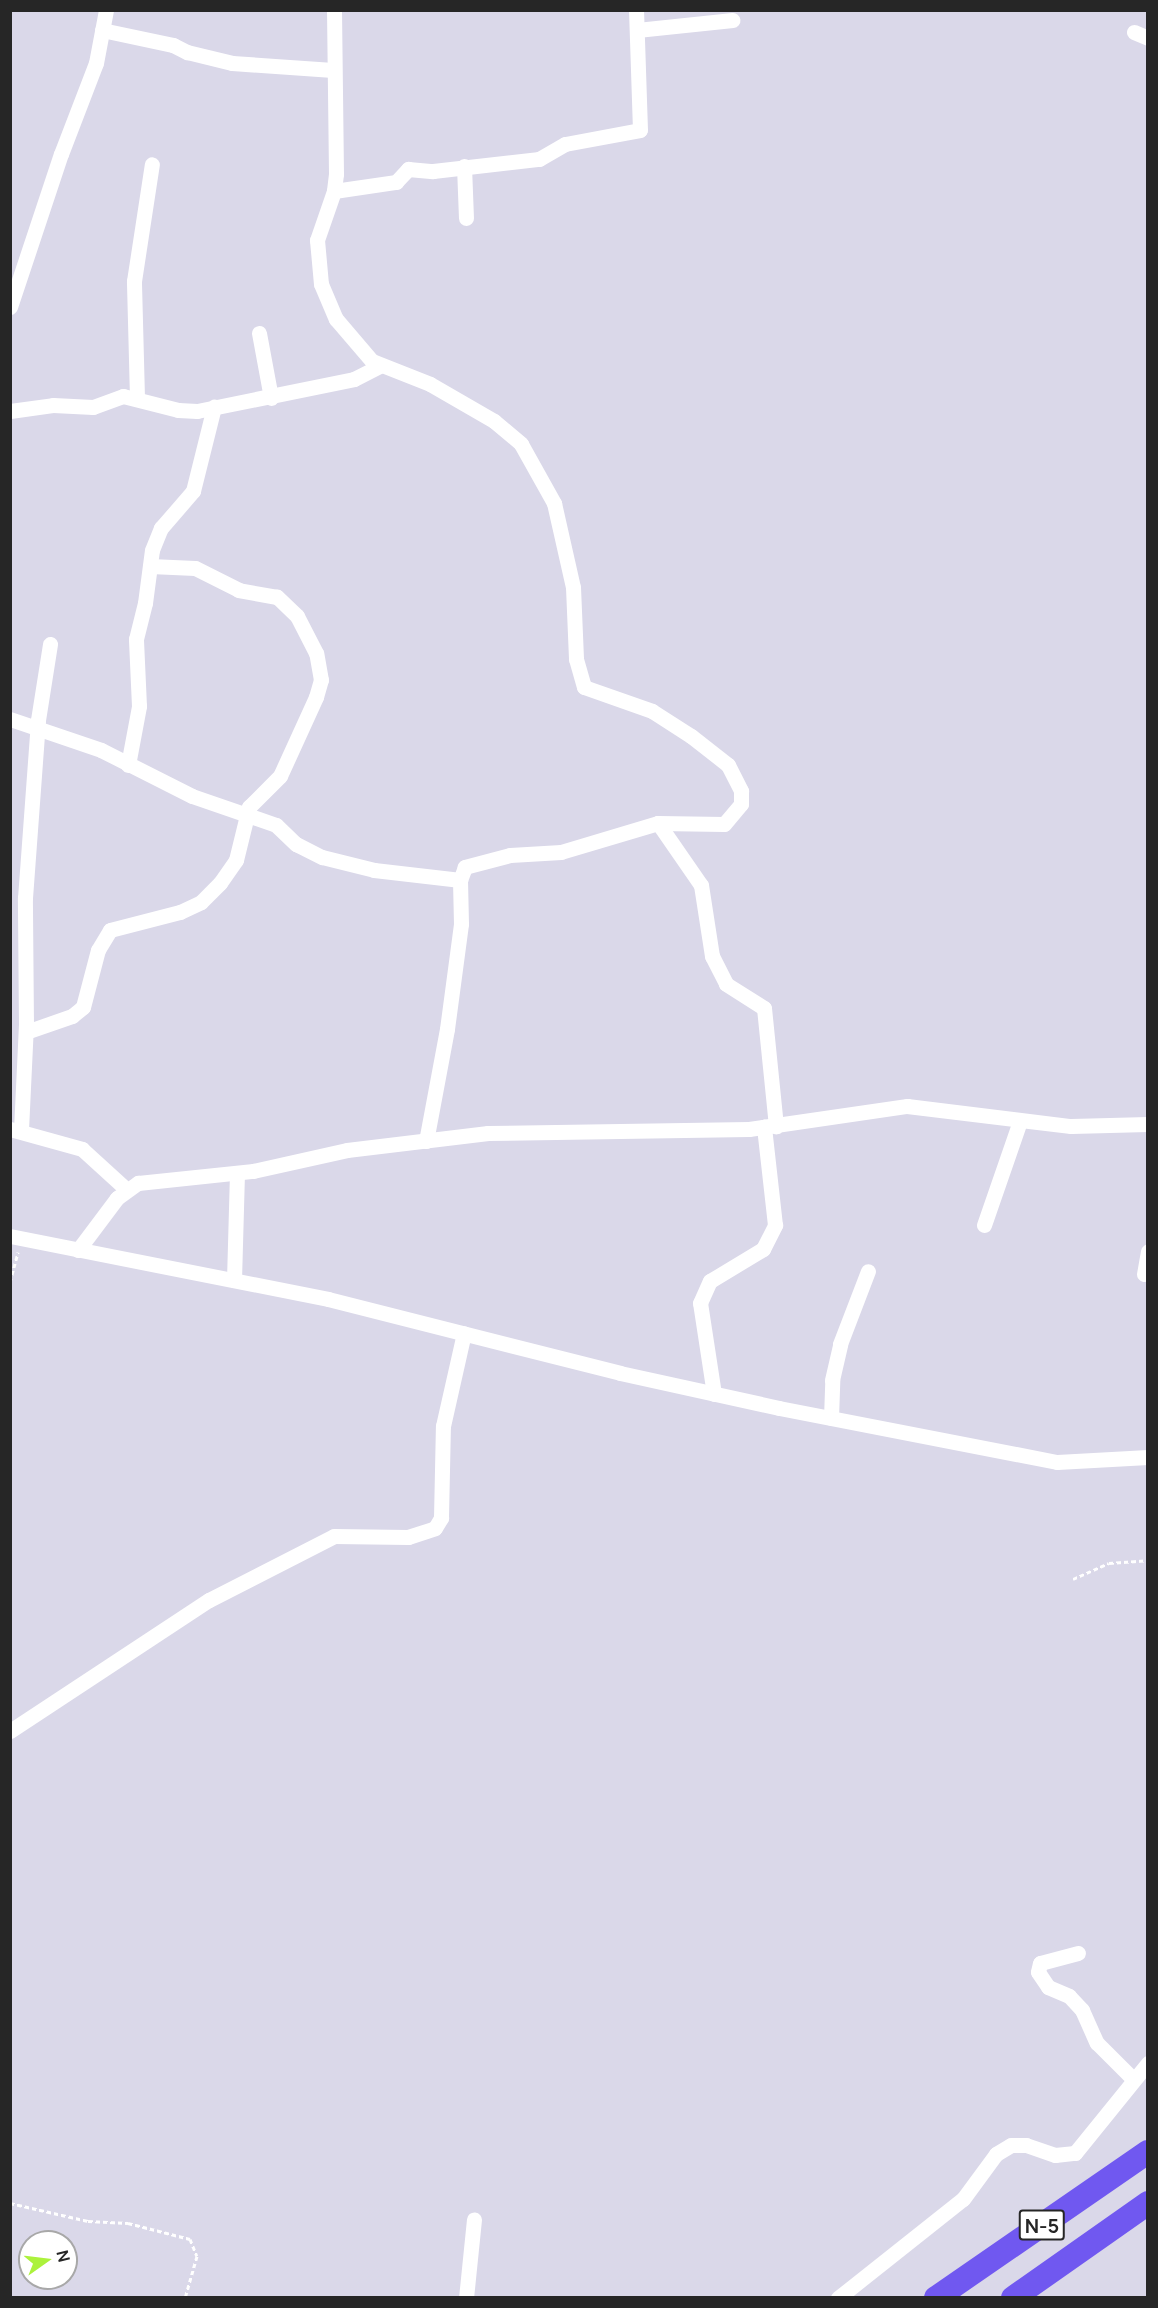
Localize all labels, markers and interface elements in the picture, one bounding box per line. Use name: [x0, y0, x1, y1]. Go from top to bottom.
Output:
road number: N-5: [1018, 2208, 1066, 2242]
north arrow: [18, 2230, 78, 2290]
text: N: [51, 2248, 76, 2264]

